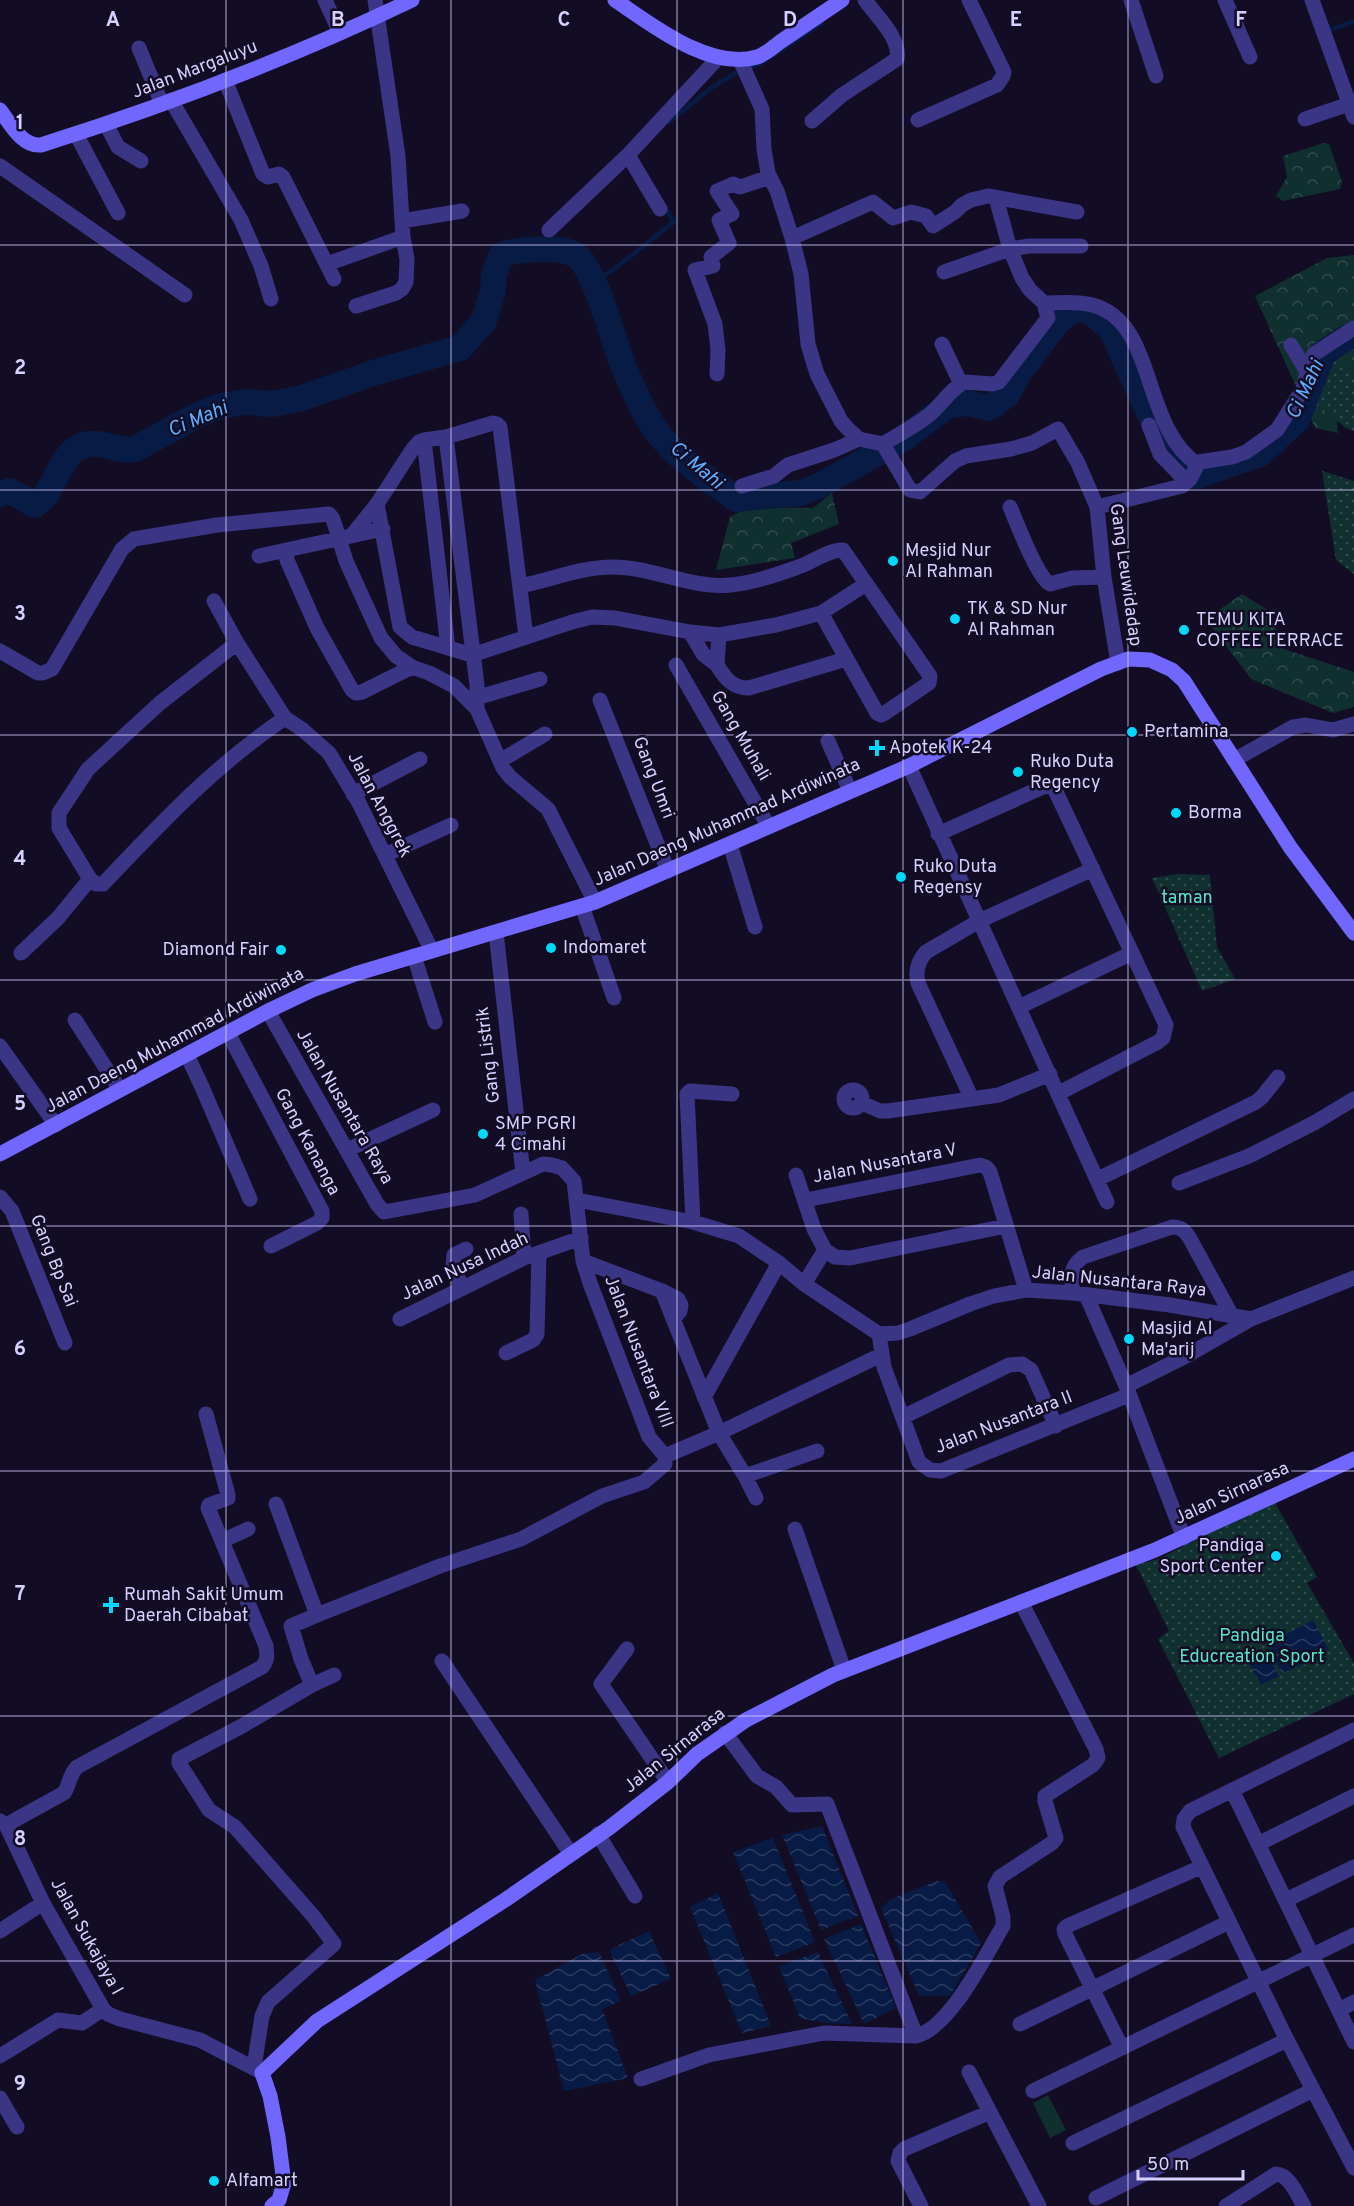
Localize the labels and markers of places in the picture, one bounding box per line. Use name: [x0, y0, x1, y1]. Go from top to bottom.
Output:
place label: Mesjid Nur Al Rahman: [905, 540, 993, 584]
marker: Mesjid Nur Al Rahman: [886, 554, 900, 568]
place label: TK & SD Nur Al Rahman: [967, 598, 1067, 642]
place label: TEMU KITA COFFEE TERRACE: [1196, 609, 1344, 653]
marker: TK & SD Nur Al Rahman: [948, 612, 962, 626]
marker: TEMU KITA COFFEE TERRACE: [1177, 623, 1191, 637]
place label: Pertamina: [1144, 721, 1228, 744]
marker: Pertamina: [1125, 725, 1139, 739]
place label: Apotek K-24: [889, 737, 992, 760]
marker: Apotek K-24: [870, 741, 884, 755]
place label: Ruko Duta Regency: [1030, 751, 1114, 795]
marker: Ruko Duta Regency: [1011, 765, 1025, 779]
place label: Borma: [1188, 802, 1242, 825]
marker: Borma: [1169, 806, 1183, 820]
place label: Ruko Duta Regensy: [913, 856, 997, 900]
marker: Ruko Duta Regensy: [894, 870, 908, 884]
place label: Indomaret: [563, 937, 646, 960]
place label: Diamond Fair: [163, 939, 269, 962]
marker: Indomaret: [544, 941, 558, 955]
marker: Diamond Fair: [274, 943, 288, 957]
place label: SMP PGRI 4 Cimahi: [495, 1113, 576, 1157]
marker: SMP PGRI 4 Cimahi: [476, 1127, 490, 1141]
place label: Masjid Al Ma'arij: [1141, 1318, 1213, 1362]
marker: Masjid Al Ma'arij: [1122, 1332, 1136, 1346]
place label: Pandiga Sport Center: [1160, 1535, 1264, 1579]
marker: Pandiga Sport Center: [1269, 1549, 1283, 1563]
place label: Rumah Sakit Umum Daerah Cibabat: [124, 1584, 284, 1628]
marker: Rumah Sakit Umum Daerah Cibabat: [102, 1596, 120, 1614]
place label: Alfamart: [226, 2170, 298, 2193]
marker: Alfamart: [207, 2174, 221, 2188]

